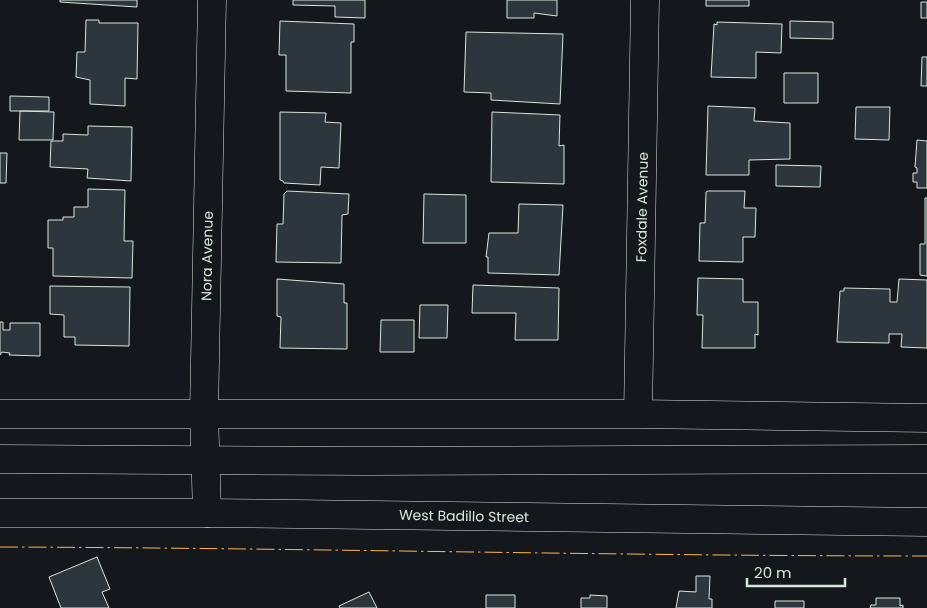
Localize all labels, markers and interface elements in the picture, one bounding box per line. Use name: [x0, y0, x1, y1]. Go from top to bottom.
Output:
street label: Foxdale Avenue: [631, 151, 653, 262]
street label: Nora Avenue: [196, 211, 218, 301]
street label: West Badillo Street: [399, 505, 529, 527]
scale bar: [747, 556, 844, 588]
text: 20 m: [754, 562, 792, 583]

